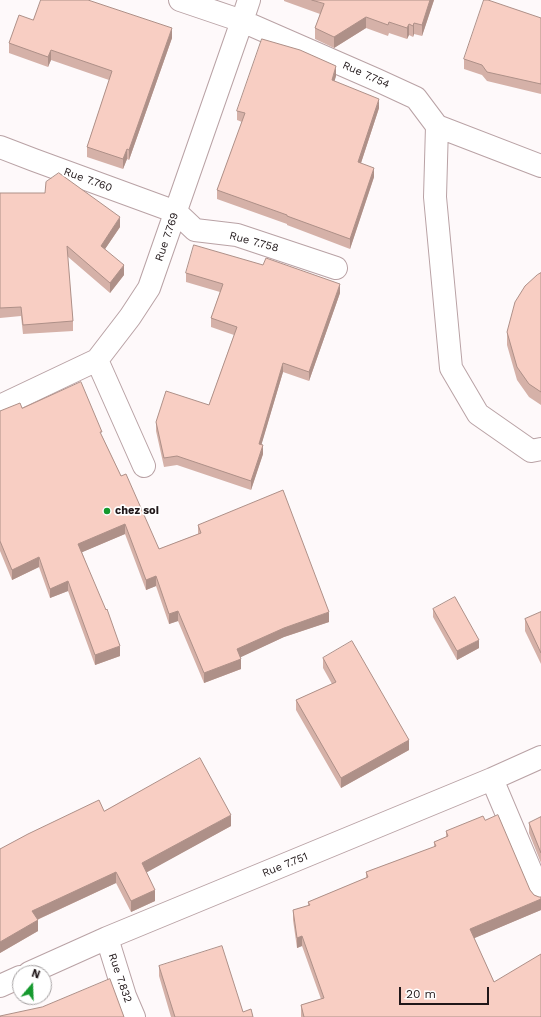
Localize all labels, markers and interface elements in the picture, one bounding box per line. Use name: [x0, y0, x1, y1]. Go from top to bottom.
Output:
street label: Rue 7.754: [340, 59, 392, 91]
street label: Rue 7.760: [62, 165, 114, 195]
street label: Rue 7.769: [153, 211, 181, 263]
street label: Rue 7.758: [228, 229, 280, 255]
place label: chez soi: [115, 504, 159, 518]
marker: chez soi: [102, 506, 112, 516]
street label: Rue 7.751: [260, 850, 310, 880]
street label: Rue 7.832: [105, 952, 135, 1004]
north arrow: [12, 965, 52, 1005]
text: N: [30, 967, 42, 982]
scale bar: [401, 979, 491, 1005]
text: 20 m: [406, 987, 436, 1001]

